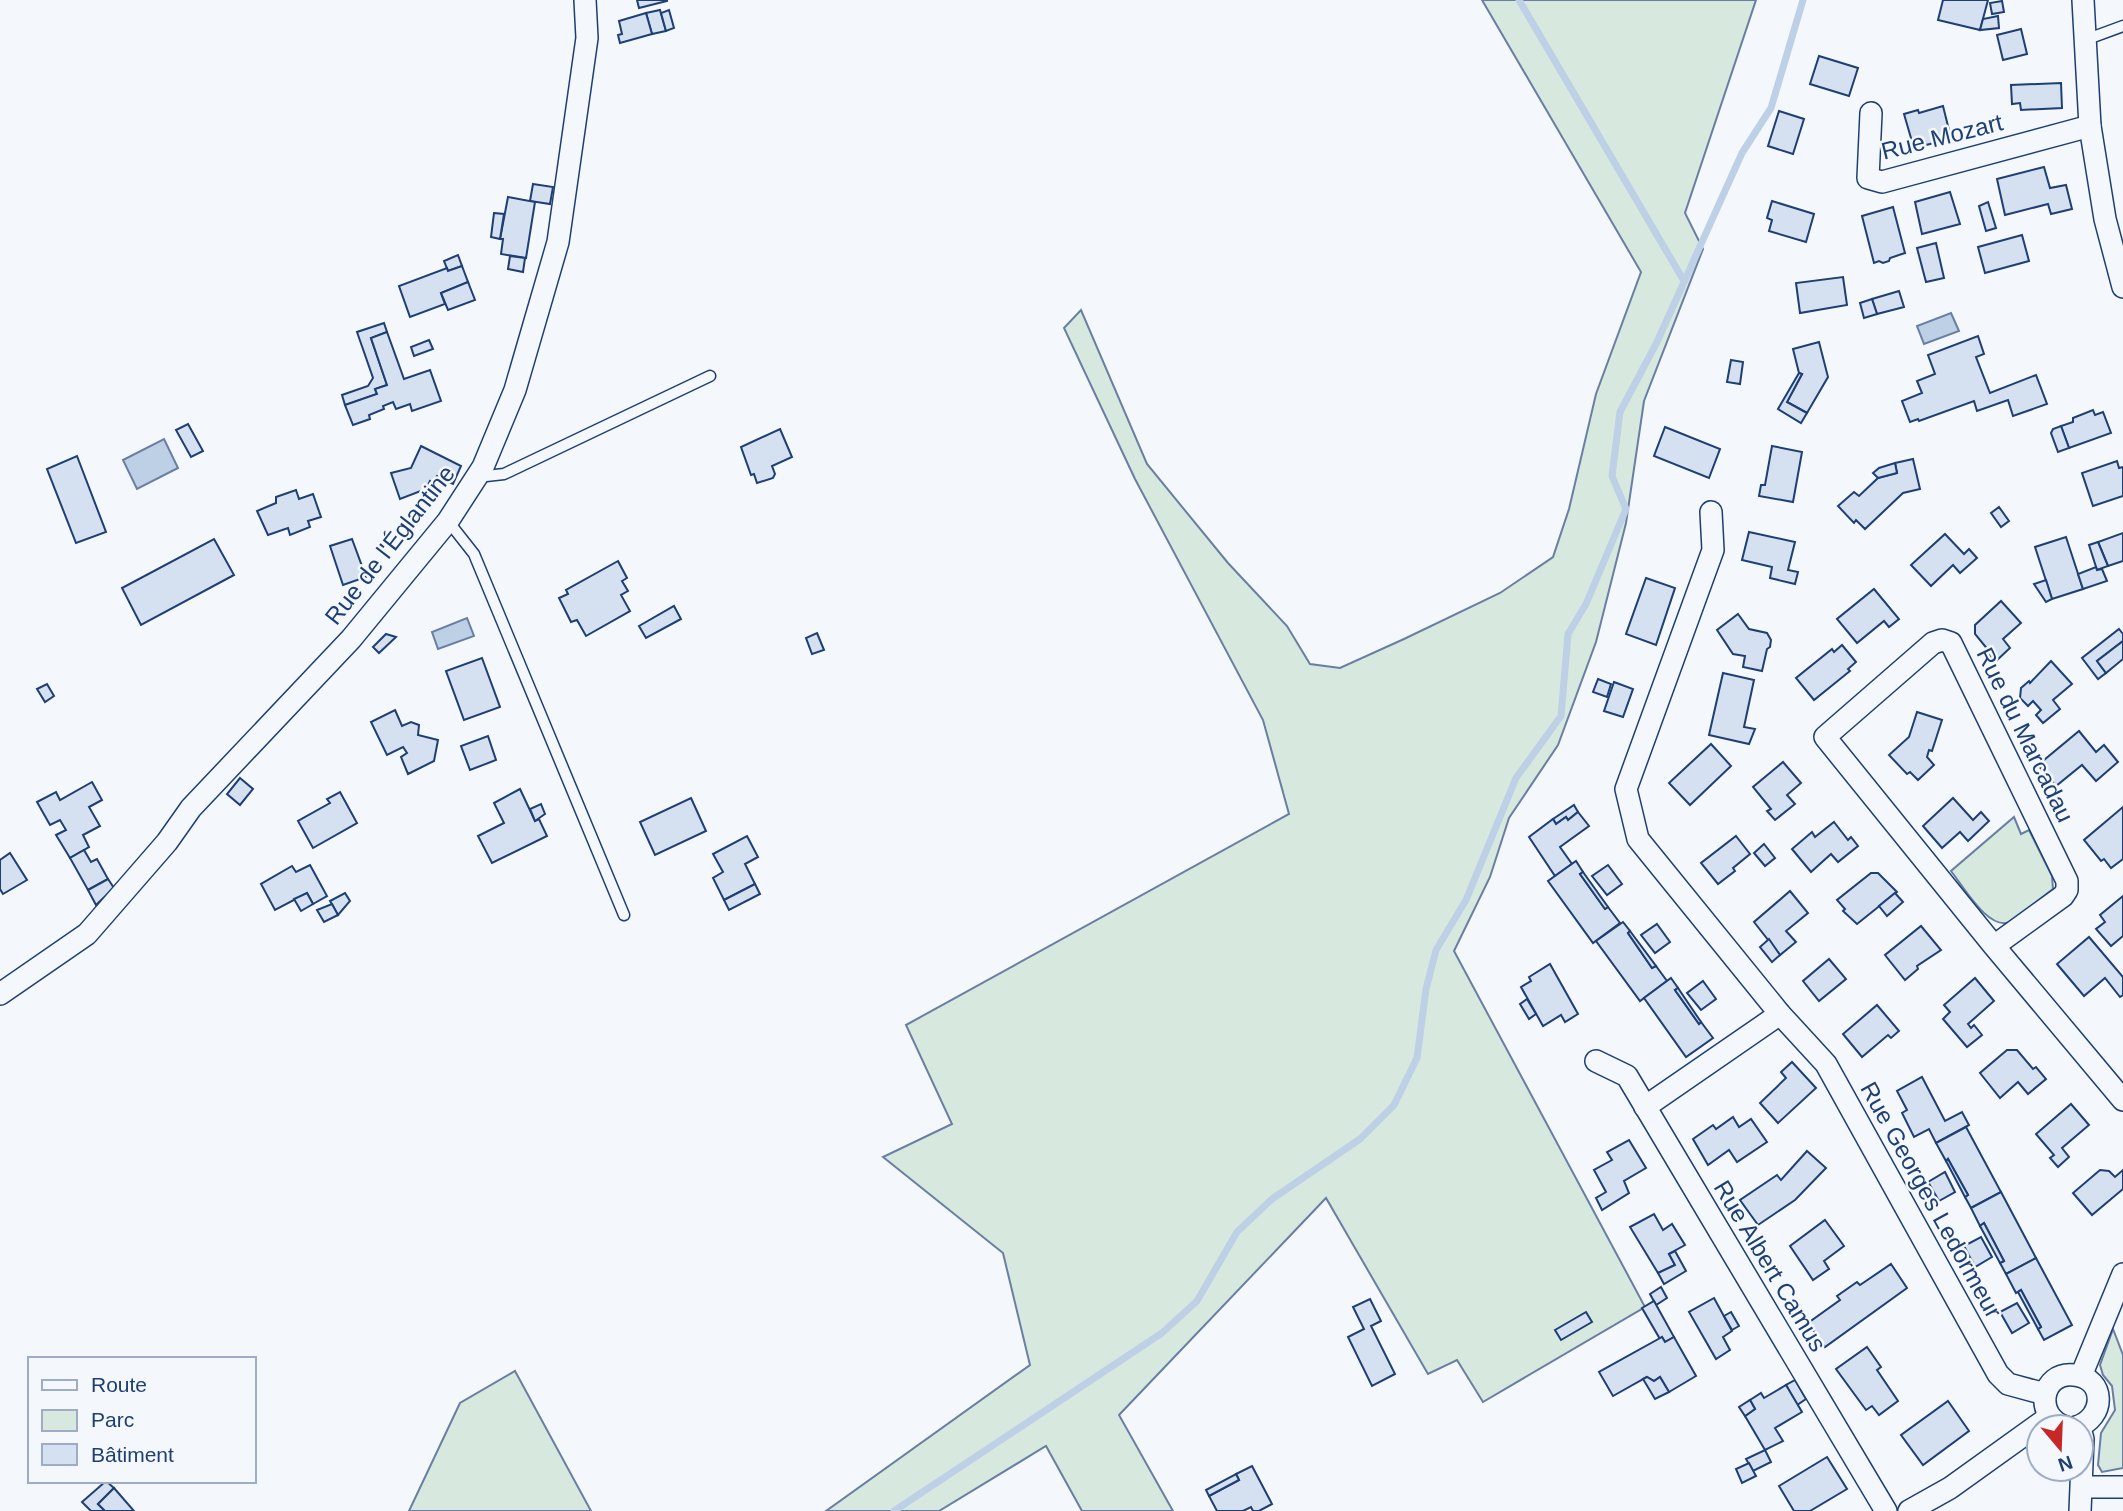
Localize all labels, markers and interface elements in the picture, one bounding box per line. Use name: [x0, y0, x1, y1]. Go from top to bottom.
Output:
street label: Rue Mozart: [1878, 108, 2006, 165]
street label: Rue de l'Églantine: [319, 460, 460, 629]
street label: Rue du Marcadau: [1971, 643, 2079, 826]
street label: Rue Georges Ledormeur: [1855, 1077, 2008, 1322]
street label: Rue Albert Camus: [1709, 1175, 1832, 1356]
legend: [28, 1357, 256, 1483]
text: Route: [91, 1373, 147, 1396]
text: Parc: [91, 1408, 134, 1431]
north arrow: [2025, 1413, 2095, 1483]
text: Bâtiment: [91, 1443, 174, 1466]
text: N: [2055, 1451, 2075, 1476]

